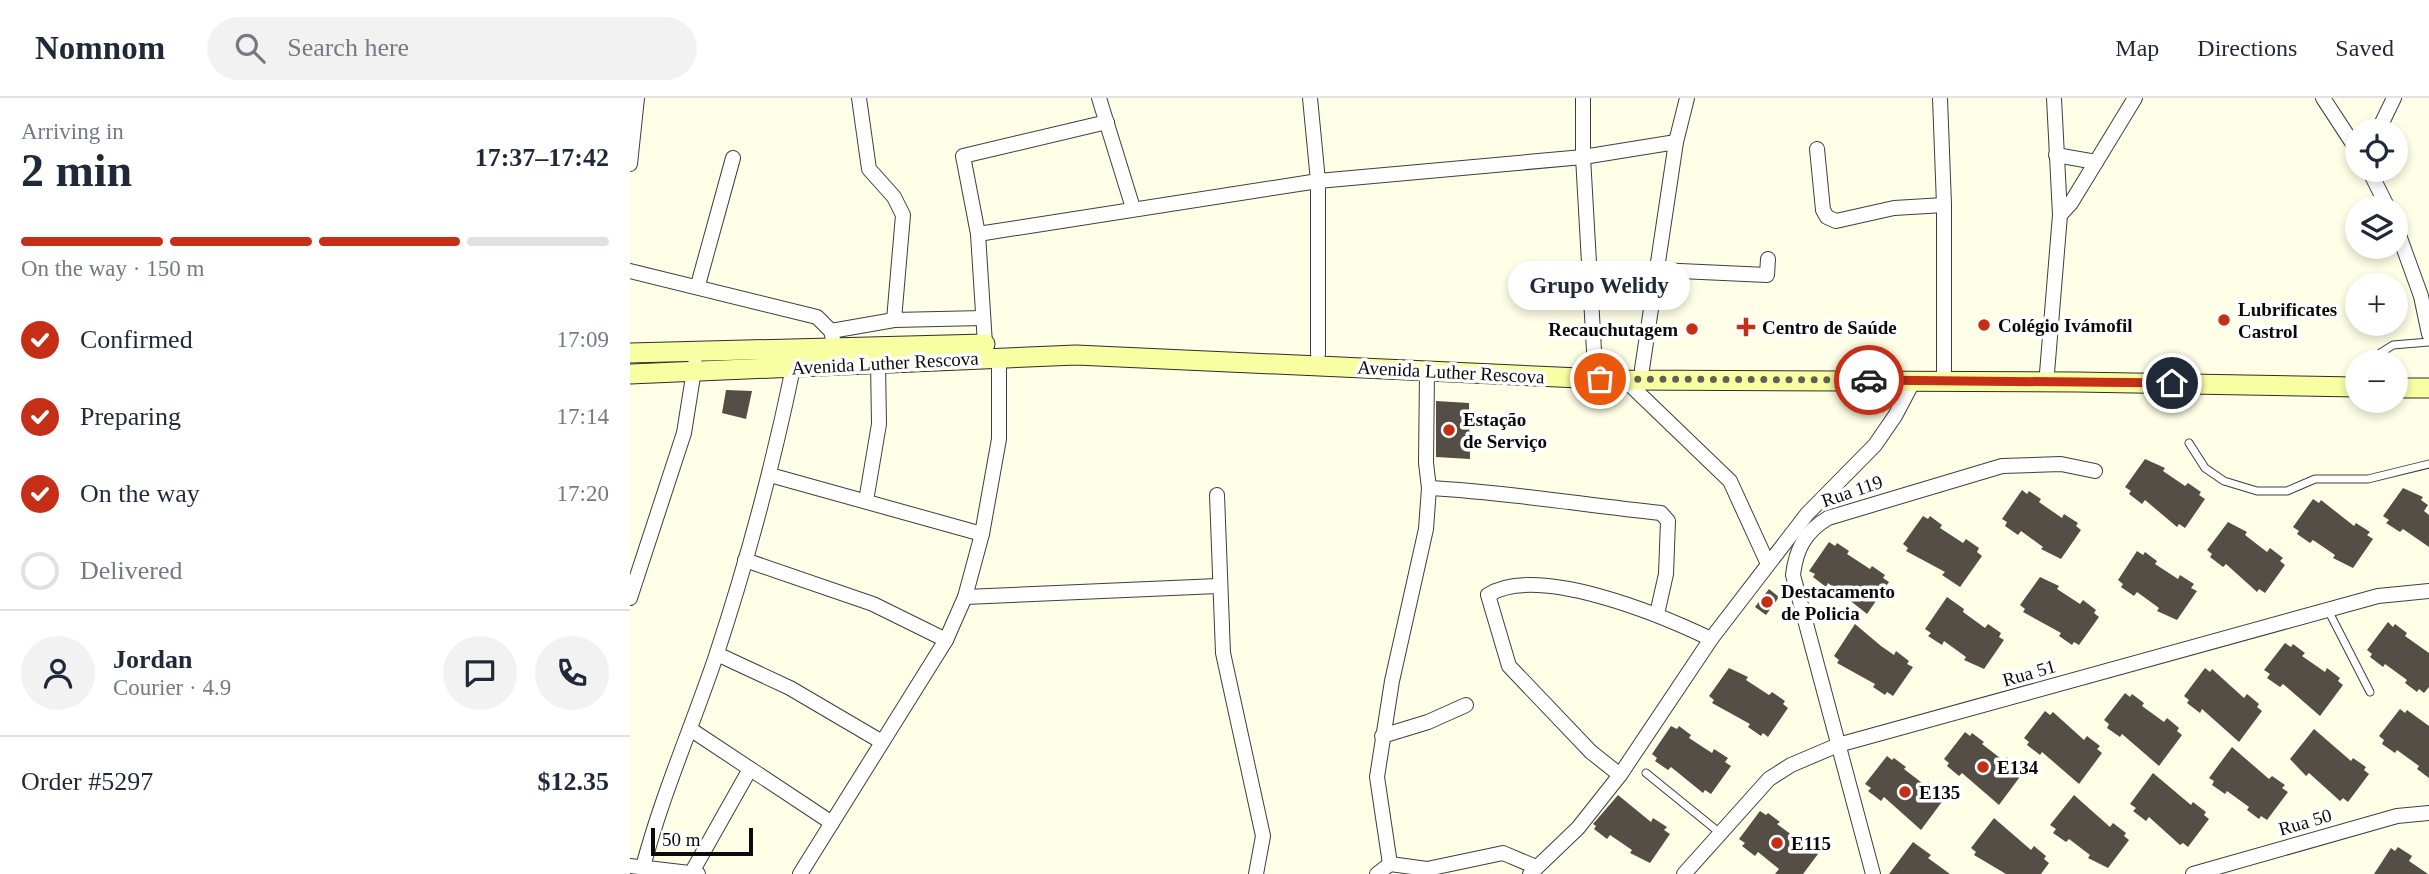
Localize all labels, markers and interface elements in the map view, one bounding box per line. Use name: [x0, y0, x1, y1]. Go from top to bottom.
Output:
search box: [207, 17, 697, 80]
icon: search: [231, 29, 269, 67]
text: Nomnom: [35, 30, 165, 66]
text: Search here: [287, 33, 409, 62]
text: Map: [2115, 35, 2159, 61]
text: Directions: [2197, 35, 2297, 61]
text: Saved: [2335, 35, 2394, 61]
text: Arriving in: [21, 119, 124, 144]
map controls: [2345, 119, 2408, 413]
button: locate: [2345, 119, 2408, 182]
text: 17:37–17:42: [475, 143, 609, 172]
text: 2 min: [21, 145, 132, 196]
button: layers: [2345, 196, 2408, 259]
text: On the way · 150 m: [21, 256, 204, 281]
callout: Grupo Welidy: [1509, 260, 1691, 309]
text: Grupo Welidy: [1529, 273, 1669, 298]
button: +: [2345, 273, 2408, 336]
place label: Lubrificates Castrol: [2238, 299, 2337, 342]
marker: Lubrificates Castrol: [2216, 312, 2232, 328]
place label: Colégio Ivámofil: [1998, 315, 2133, 336]
marker: Centro de Saúde: [1736, 317, 1756, 337]
place label: Centro de Saúde: [1762, 317, 1897, 338]
marker: Colégio Ivámofil: [1976, 317, 1992, 333]
place label: Recauchutagem: [1548, 319, 1678, 340]
icon: check: [21, 321, 59, 359]
marker: Recauchutagem: [1684, 321, 1700, 337]
text: Confirmed: [80, 325, 193, 354]
text: 17:09: [557, 327, 609, 352]
courier: [1834, 345, 1904, 415]
street label: Avenida Luther Rescova: [791, 348, 980, 378]
pin: [1570, 349, 1630, 409]
button: −: [2345, 350, 2408, 413]
pin: [2142, 353, 2202, 413]
street label: Avenida Luther Rescova: [1357, 357, 1546, 387]
icon: bag: [1581, 360, 1619, 398]
icon: car: [1850, 361, 1888, 399]
icon: home: [2153, 364, 2191, 402]
icon: check: [21, 398, 59, 436]
text: Preparing: [80, 402, 181, 431]
text: 17:14: [557, 404, 609, 429]
place label: Estação de Serviço: [1463, 409, 1547, 452]
marker: Estação de Serviço: [1441, 422, 1457, 438]
street label: Rua 119: [1819, 471, 1885, 511]
icon: check: [21, 475, 59, 513]
text: On the way: [80, 479, 200, 508]
text: 17:20: [557, 481, 609, 506]
text: Delivered: [80, 556, 183, 585]
place label: Destacamento de Policia: [1781, 581, 1895, 624]
marker: Destacamento de Policia: [1759, 594, 1775, 610]
button: person: [21, 636, 95, 710]
button: chat: [443, 636, 517, 710]
button: phone: [535, 636, 609, 710]
text: Jordan: [113, 645, 192, 674]
street label: Rua 51: [2000, 655, 2058, 691]
text: Courier · 4.9: [113, 675, 231, 700]
place label: E134: [1997, 757, 2039, 778]
marker: E134: [1975, 759, 1991, 775]
text: Order #5297: [21, 767, 153, 796]
text: $12.35: [538, 767, 609, 796]
place label: E135: [1919, 782, 1960, 803]
marker: E135: [1897, 784, 1913, 800]
street label: Rua 50: [2276, 804, 2334, 840]
scale bar: [651, 825, 752, 857]
text: 50 m: [662, 829, 701, 850]
place label: E115: [1791, 833, 1831, 854]
marker: E115: [1769, 835, 1785, 851]

